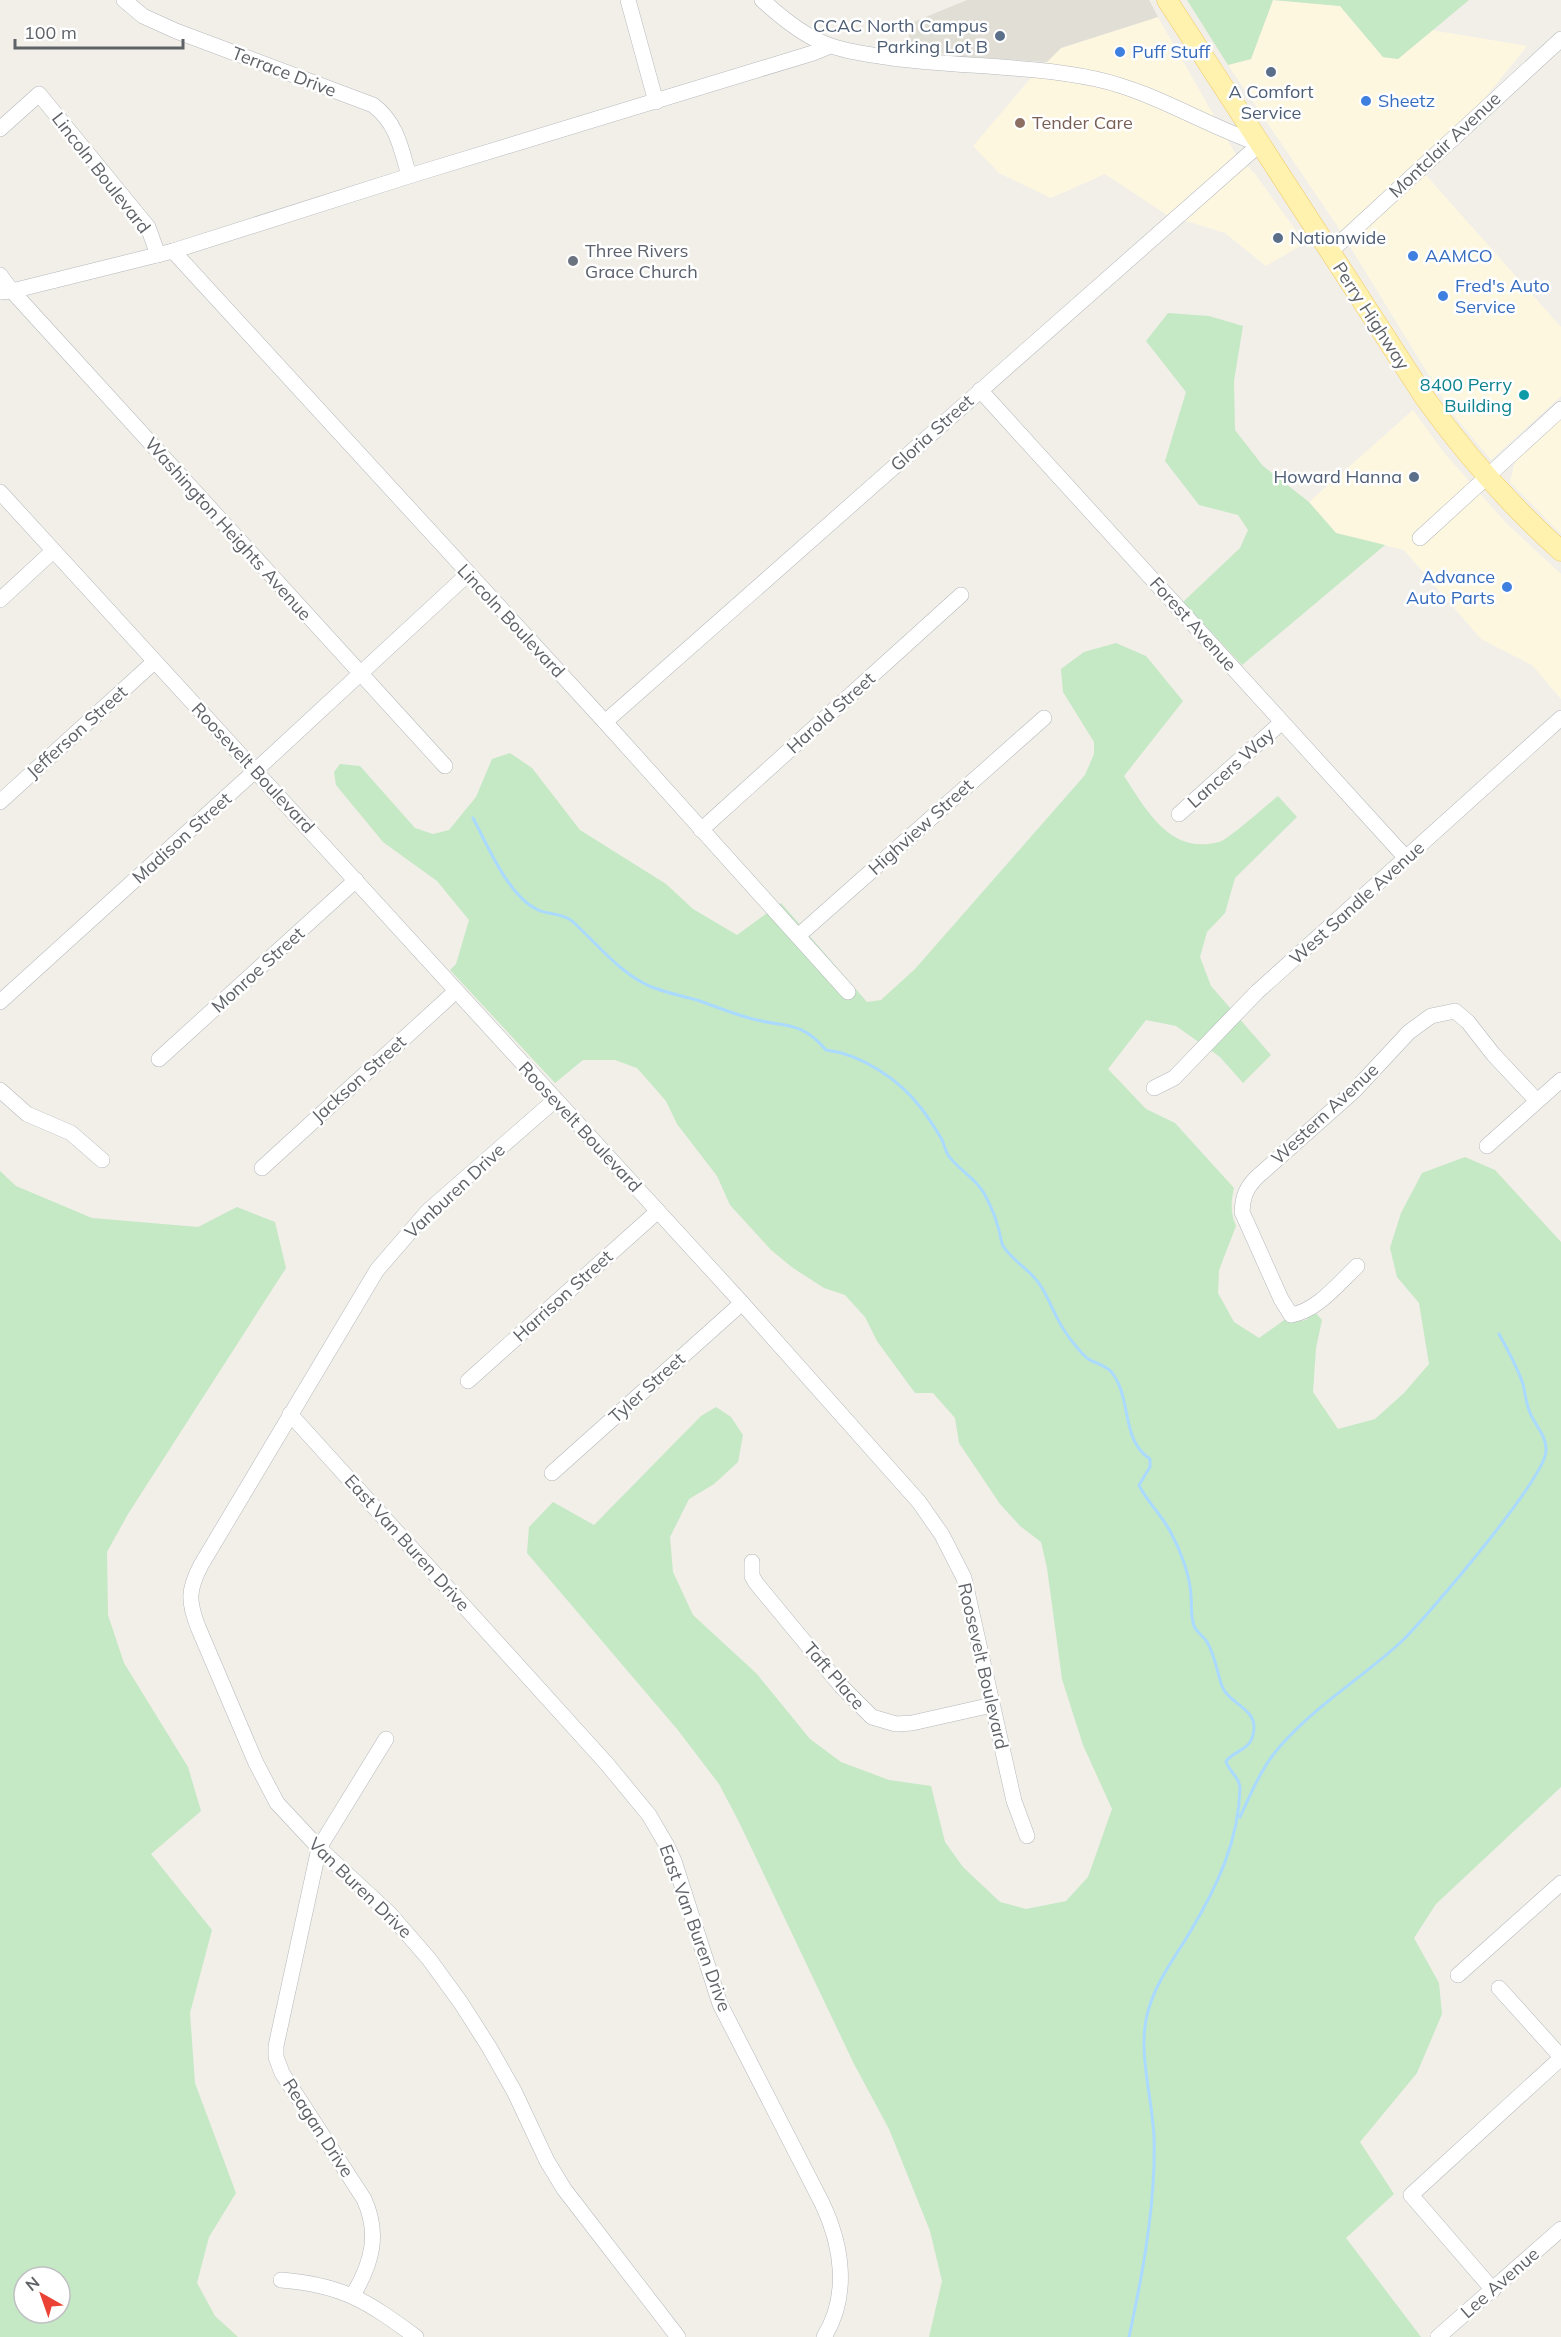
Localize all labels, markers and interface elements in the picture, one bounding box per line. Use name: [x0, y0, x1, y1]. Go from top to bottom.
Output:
scale bar: [15, 12, 183, 50]
place label: CCAC North Campus Parking Lot B: [813, 14, 988, 58]
text: 100 m: [24, 21, 77, 44]
marker: CCAC North Campus Parking Lot B: [993, 29, 1007, 43]
place label: Puff Stuff: [1132, 40, 1211, 63]
street label: Terrace Drive: [229, 41, 340, 102]
marker: Puff Stuff: [1113, 45, 1127, 59]
marker: A Comfort Service: [1264, 65, 1278, 79]
place label: A Comfort Service: [1228, 80, 1314, 124]
street label: Montclair Avenue: [1384, 87, 1505, 202]
place label: Sheetz: [1378, 89, 1435, 112]
marker: Sheetz: [1359, 94, 1373, 108]
street label: Lincoln Boulevard: [47, 108, 156, 238]
place label: Tender Care: [1032, 111, 1133, 134]
marker: Tender Care: [1013, 116, 1027, 130]
place label: Nationwide: [1290, 226, 1386, 249]
marker: Nationwide: [1271, 231, 1285, 245]
place label: Three Rivers Grace Church: [585, 239, 698, 283]
place label: AAMCO: [1425, 244, 1493, 267]
marker: AAMCO: [1406, 249, 1420, 263]
marker: Three Rivers Grace Church: [566, 254, 580, 268]
street label: Perry Highway: [1328, 257, 1415, 374]
place label: Fred's Auto Service: [1455, 274, 1550, 318]
marker: Fred's Auto Service: [1436, 289, 1450, 303]
place label: 8400 Perry Building: [1420, 373, 1512, 417]
marker: 8400 Perry Building: [1517, 388, 1531, 402]
street label: Gloria Street: [885, 389, 978, 476]
street label: Washington Heights Avenue: [140, 432, 317, 625]
place label: Howard Hanna: [1273, 465, 1402, 488]
marker: Howard Hanna: [1407, 470, 1421, 484]
street label: Lincoln Boulevard: [453, 559, 570, 682]
place label: Advance Auto Parts: [1406, 565, 1495, 609]
street label: Forest Avenue: [1145, 572, 1242, 676]
marker: Advance Auto Parts: [1500, 580, 1514, 594]
street label: Harold Street: [782, 667, 880, 758]
street label: Jefferson Street: [21, 680, 132, 783]
street label: Roosevelt Boulevard: [187, 698, 320, 838]
street label: Lancers Way: [1182, 722, 1279, 813]
street label: Highview Street: [864, 774, 978, 880]
street label: Madison Street: [127, 787, 236, 888]
street label: West Sandle Avenue: [1285, 836, 1429, 969]
street label: Monroe Street: [206, 922, 309, 1017]
street label: Jackson Street: [307, 1030, 411, 1127]
street label: Roosevelt Boulevard: [514, 1057, 647, 1197]
street label: Western Avenue: [1266, 1058, 1383, 1169]
street label: Vanburen Drive: [400, 1138, 510, 1243]
street label: Harrison Street: [508, 1245, 617, 1346]
street label: Tyler Street: [604, 1348, 689, 1428]
street label: East Van Buren Drive: [340, 1469, 475, 1616]
street label: Roosevelt Boulevard: [953, 1580, 1014, 1751]
street label: Taft Place: [799, 1637, 870, 1714]
street label: Van Buren Drive: [304, 1832, 417, 1943]
street label: East Van Buren Drive: [655, 1841, 736, 2015]
street label: Reagan Drive: [278, 2074, 359, 2181]
street label: Lee Avenue: [1456, 2242, 1544, 2323]
north arrow: [12, 2265, 72, 2325]
text: N: [21, 2272, 43, 2295]

